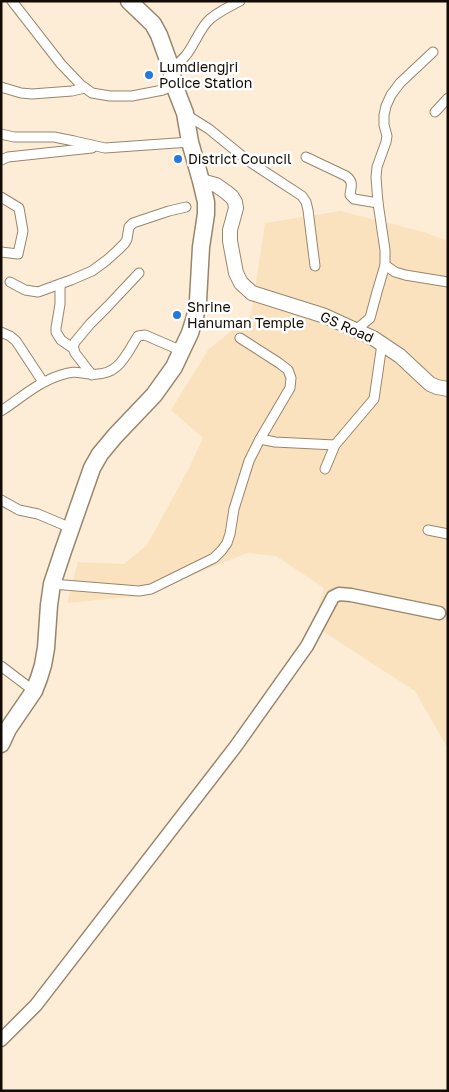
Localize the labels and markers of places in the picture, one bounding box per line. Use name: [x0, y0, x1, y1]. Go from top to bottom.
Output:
place label: Lumdiengjri Police Station: [159, 58, 252, 91]
marker: Lumdiengjri Police Station: [143, 69, 155, 81]
place label: District Council: [188, 150, 291, 167]
marker: District Council: [172, 153, 184, 165]
place label: Shrine Hanuman Temple: [187, 298, 304, 331]
marker: Shrine Hanuman Temple: [171, 309, 183, 321]

